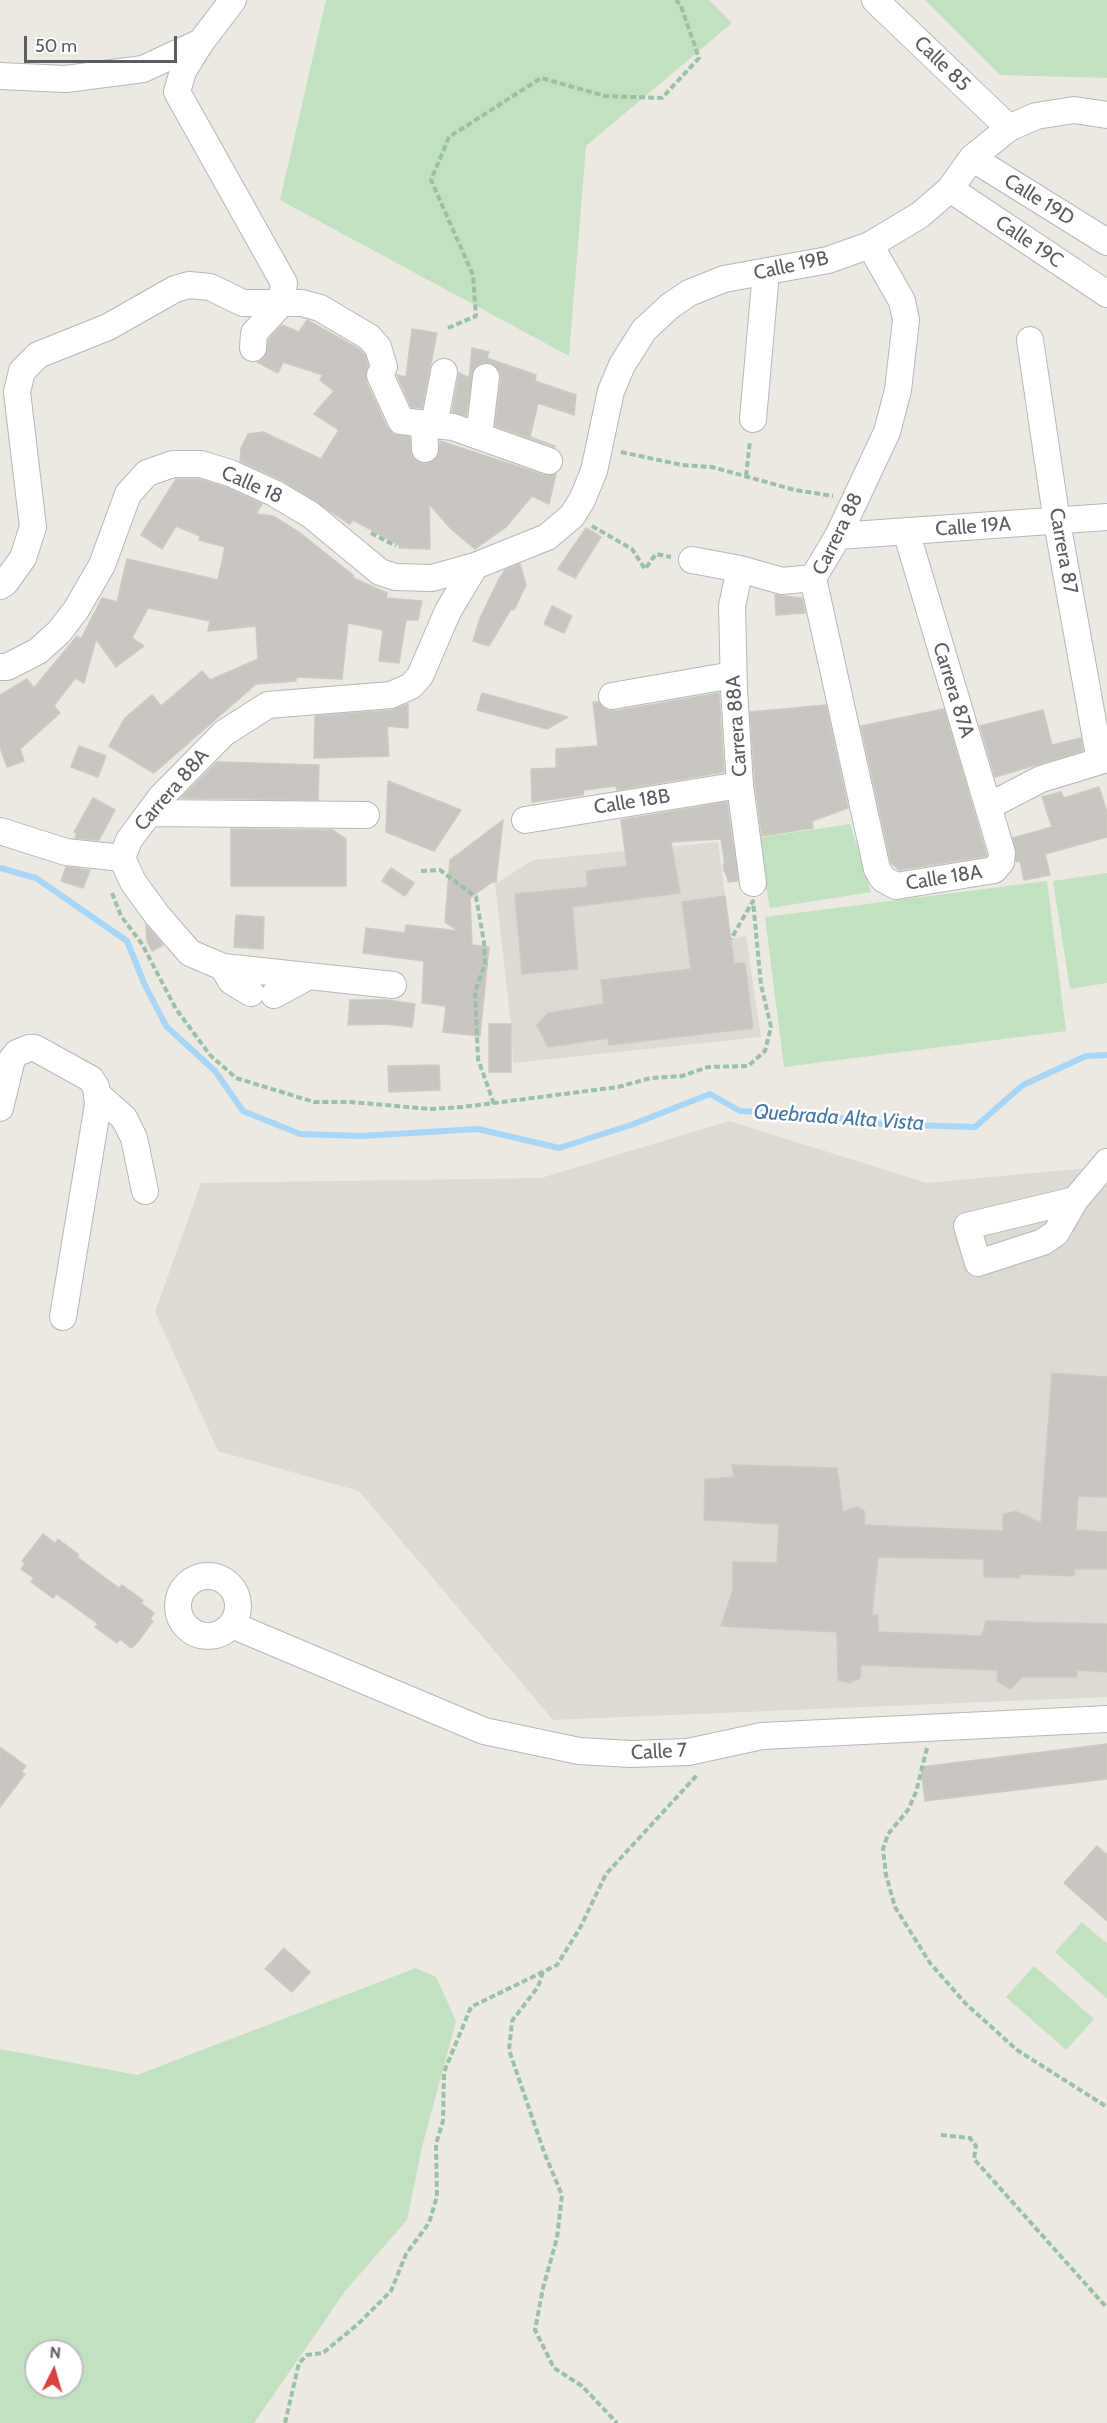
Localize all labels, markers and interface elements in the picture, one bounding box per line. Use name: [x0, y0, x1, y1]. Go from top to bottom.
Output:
scale bar: [27, 24, 180, 62]
street label: Calle 85: [909, 31, 975, 97]
text: 50 m: [35, 35, 77, 57]
street label: Calle 19D: [999, 169, 1079, 231]
street label: Calle 19C: [991, 211, 1067, 273]
street label: Calle 19B: [751, 246, 831, 286]
street label: Calle 18: [218, 461, 286, 509]
street label: Carrera 88: [808, 489, 868, 579]
street label: Carrera 87: [1044, 506, 1082, 596]
street label: Calle 19A: [934, 512, 1012, 542]
street label: Carrera 87A: [927, 639, 979, 741]
street label: Carrera 88A: [721, 675, 753, 777]
street label: Carrera 88A: [130, 744, 214, 836]
street label: Calle 18B: [592, 784, 672, 820]
street label: Calle 18A: [904, 860, 984, 896]
water label: Quebrada Alta Vista: [753, 1099, 925, 1137]
street label: Calle 7: [630, 1739, 688, 1765]
north arrow: [24, 2339, 84, 2399]
text: N: [49, 2343, 62, 2363]

